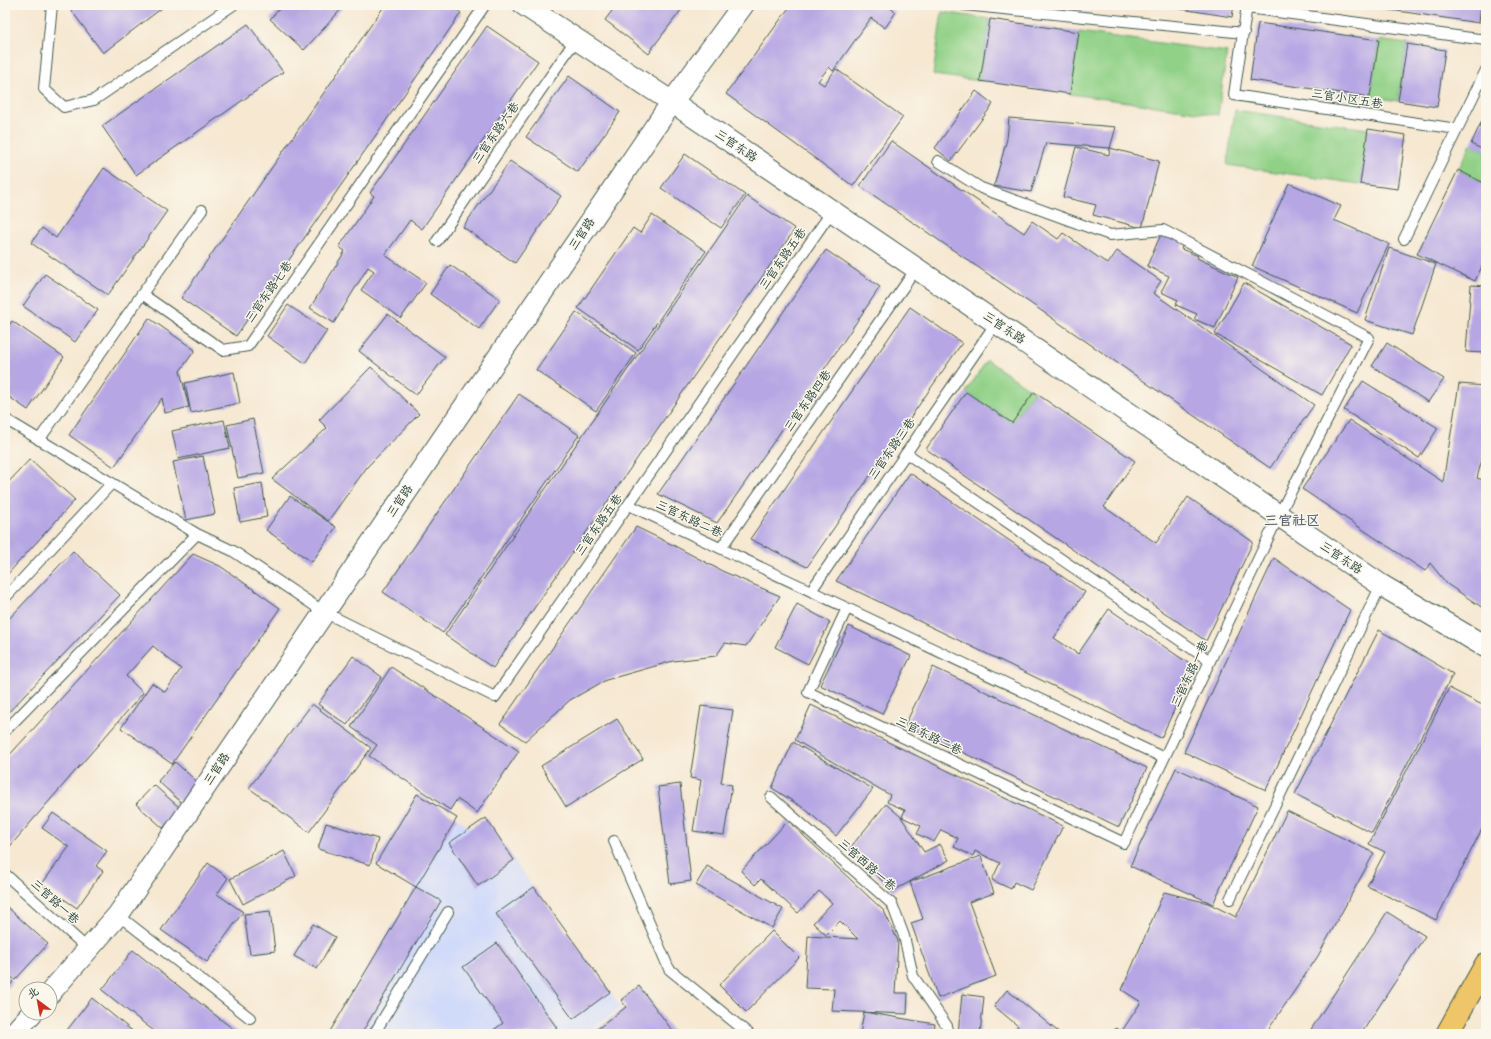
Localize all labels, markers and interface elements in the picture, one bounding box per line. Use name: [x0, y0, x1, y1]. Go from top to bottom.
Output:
street label: 三官小区五巷: [1310, 84, 1384, 114]
street label: 三官东路六巷: [468, 98, 524, 168]
street label: 三官东路: [711, 125, 761, 167]
street label: 三官路: [564, 214, 600, 254]
street label: 三官东路五巷: [755, 224, 811, 294]
street label: 三官东路七巷: [241, 257, 297, 327]
street label: 三官东路: [979, 307, 1029, 349]
street label: 三官东路四巷: [780, 366, 836, 436]
street label: 三官东路三巷: [864, 414, 920, 484]
street label: 三官路: [382, 481, 418, 521]
street label: 三官东路五巷: [571, 490, 627, 560]
street label: 三官东路二巷: [652, 495, 726, 543]
district label: 三官社区: [1264, 510, 1320, 532]
street label: 三官东路: [1316, 537, 1366, 579]
street label: 三官东路一巷: [1166, 637, 1214, 711]
street label: 三官东路二巷: [892, 712, 966, 760]
street label: 三官路: [199, 749, 235, 789]
street label: 三官西路一巷: [834, 834, 900, 896]
street label: 三官路一巷: [26, 875, 84, 929]
north arrow: [18, 981, 58, 1021]
text: 北: [24, 983, 43, 1004]

